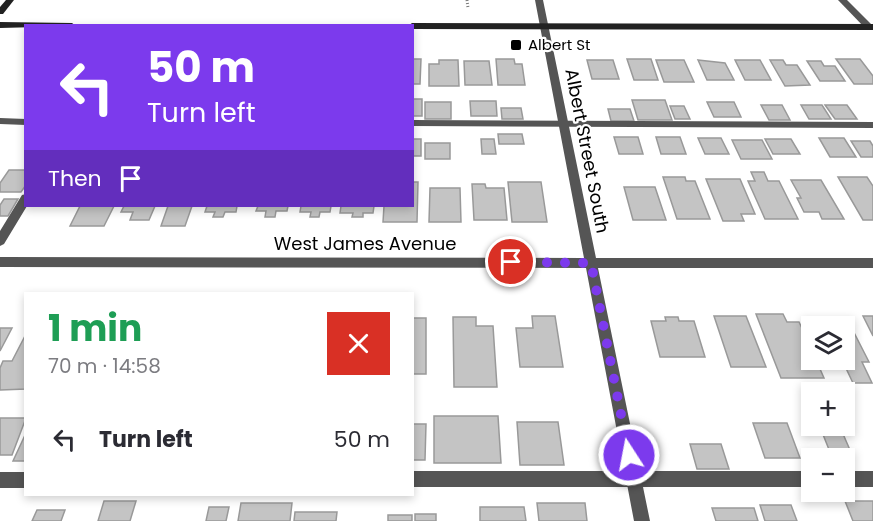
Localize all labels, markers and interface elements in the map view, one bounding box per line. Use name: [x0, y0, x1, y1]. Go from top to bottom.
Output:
place label: Albert St: [528, 34, 591, 55]
text: 50 m: [147, 38, 255, 97]
marker: Albert St: [509, 38, 523, 52]
icon: left: [48, 48, 126, 126]
street label: Albert Street South: [559, 66, 616, 235]
text: Turn left: [147, 94, 256, 131]
icon: arrive: [114, 162, 147, 195]
text: Then: [48, 163, 102, 194]
street label: West James Avenue: [274, 231, 456, 256]
pin: [485, 236, 536, 287]
icon: arrive: [494, 245, 527, 278]
text: 1 min: [48, 303, 142, 354]
button: close: [327, 312, 390, 375]
map controls: [801, 316, 855, 502]
button: layers: [801, 316, 855, 370]
text: 70 m · 14:58: [48, 352, 161, 380]
button: +: [801, 382, 855, 436]
icon: left: [48, 423, 81, 456]
position arrow: [597, 423, 661, 487]
text: Turn left: [99, 424, 193, 455]
text: 50 m: [334, 424, 390, 455]
button: −: [801, 448, 855, 502]

